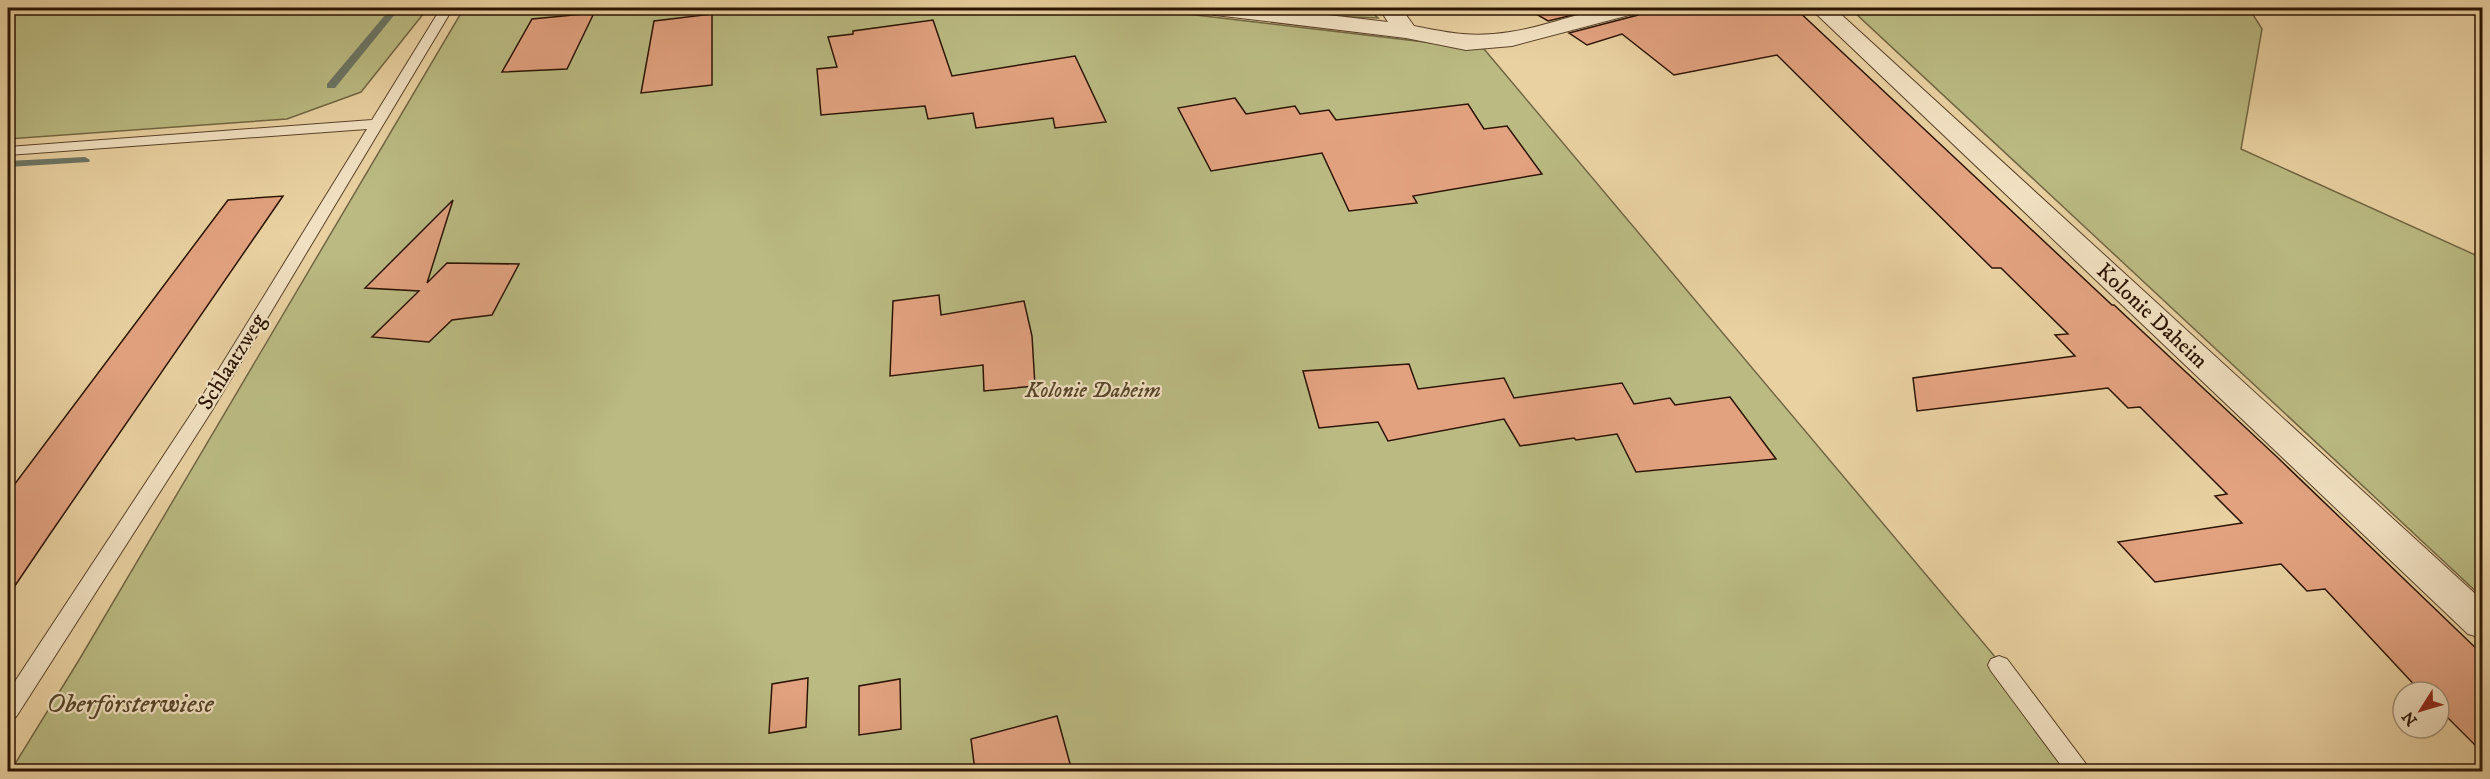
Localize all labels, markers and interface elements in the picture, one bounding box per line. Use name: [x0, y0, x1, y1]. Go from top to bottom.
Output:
street label: Kolonie Daheim: [2091, 258, 2213, 374]
street label: Schlaatzweg: [192, 309, 272, 415]
park label: Kolonie Daheim: [1024, 377, 1161, 404]
north arrow: [2391, 680, 2451, 740]
park label: Oberförsterwiese: [46, 687, 214, 721]
text: N: [2398, 707, 2422, 730]

